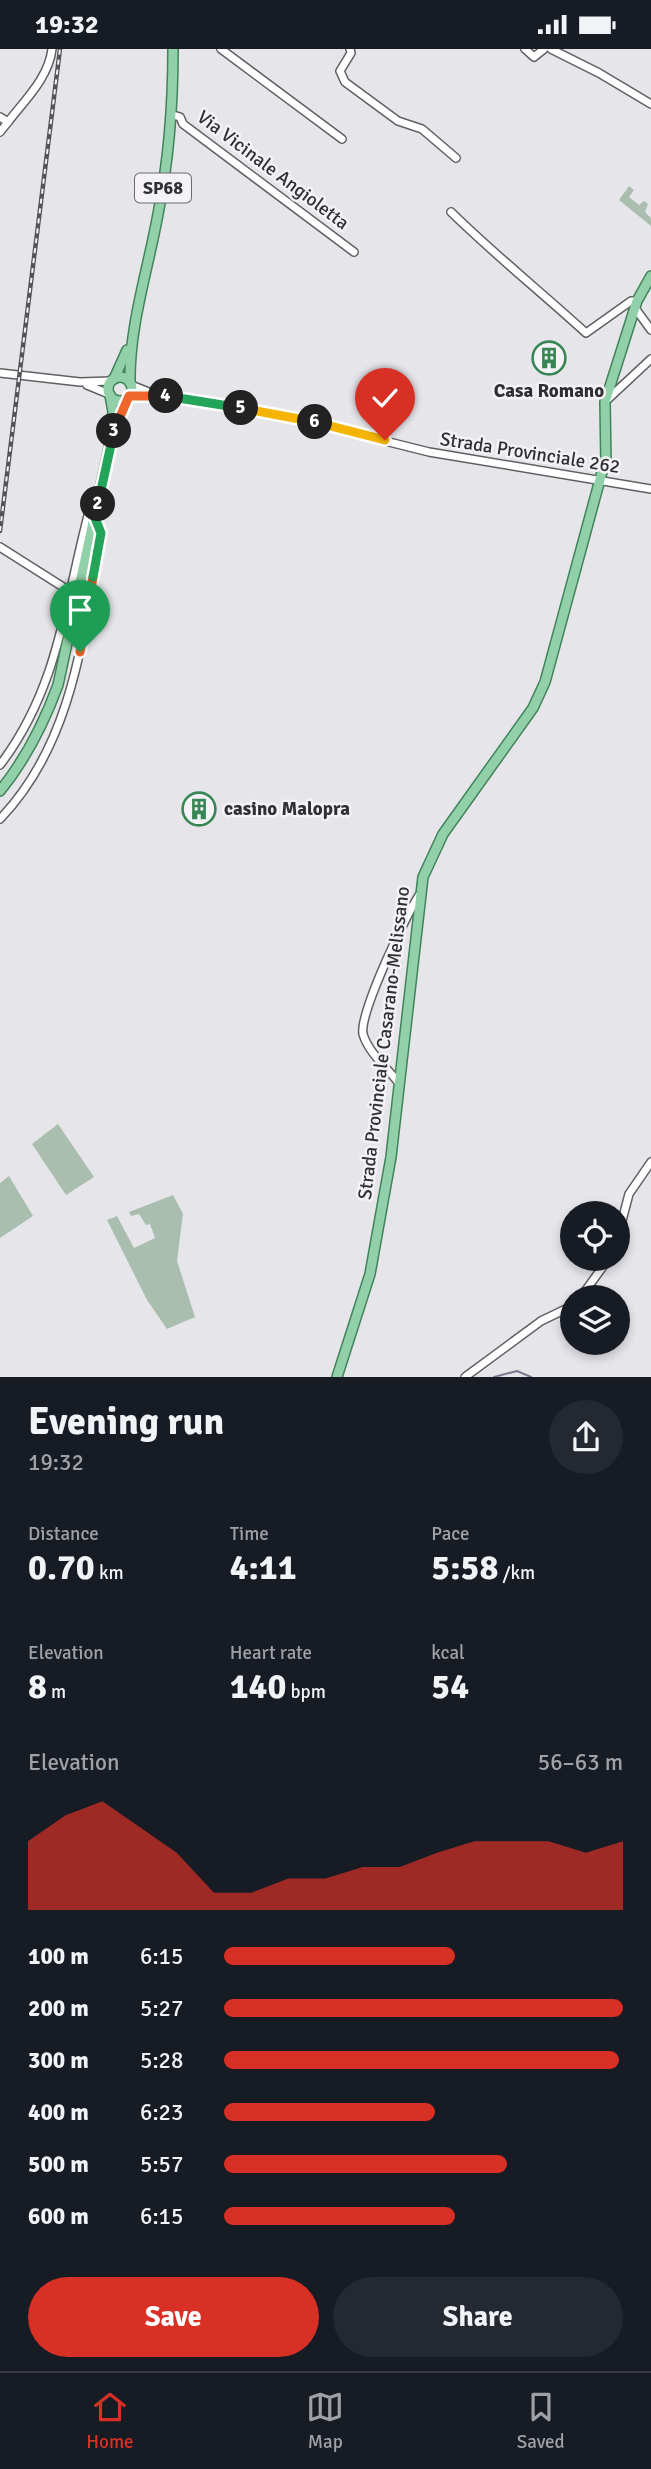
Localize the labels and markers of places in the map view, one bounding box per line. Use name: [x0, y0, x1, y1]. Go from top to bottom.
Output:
building icon: Casa Romano: [530, 339, 568, 377]
pin: [355, 368, 415, 440]
pin: 4: [148, 379, 184, 413]
place label: Casa Romano: [494, 379, 604, 403]
pin: 5: [224, 391, 258, 425]
pin: 6: [298, 405, 332, 439]
pin: 3: [96, 413, 132, 449]
pin: 2: [80, 487, 116, 521]
pin: [50, 580, 110, 652]
building icon: casino Malopra: [180, 790, 218, 828]
place label: casino Malopra: [224, 797, 350, 821]

